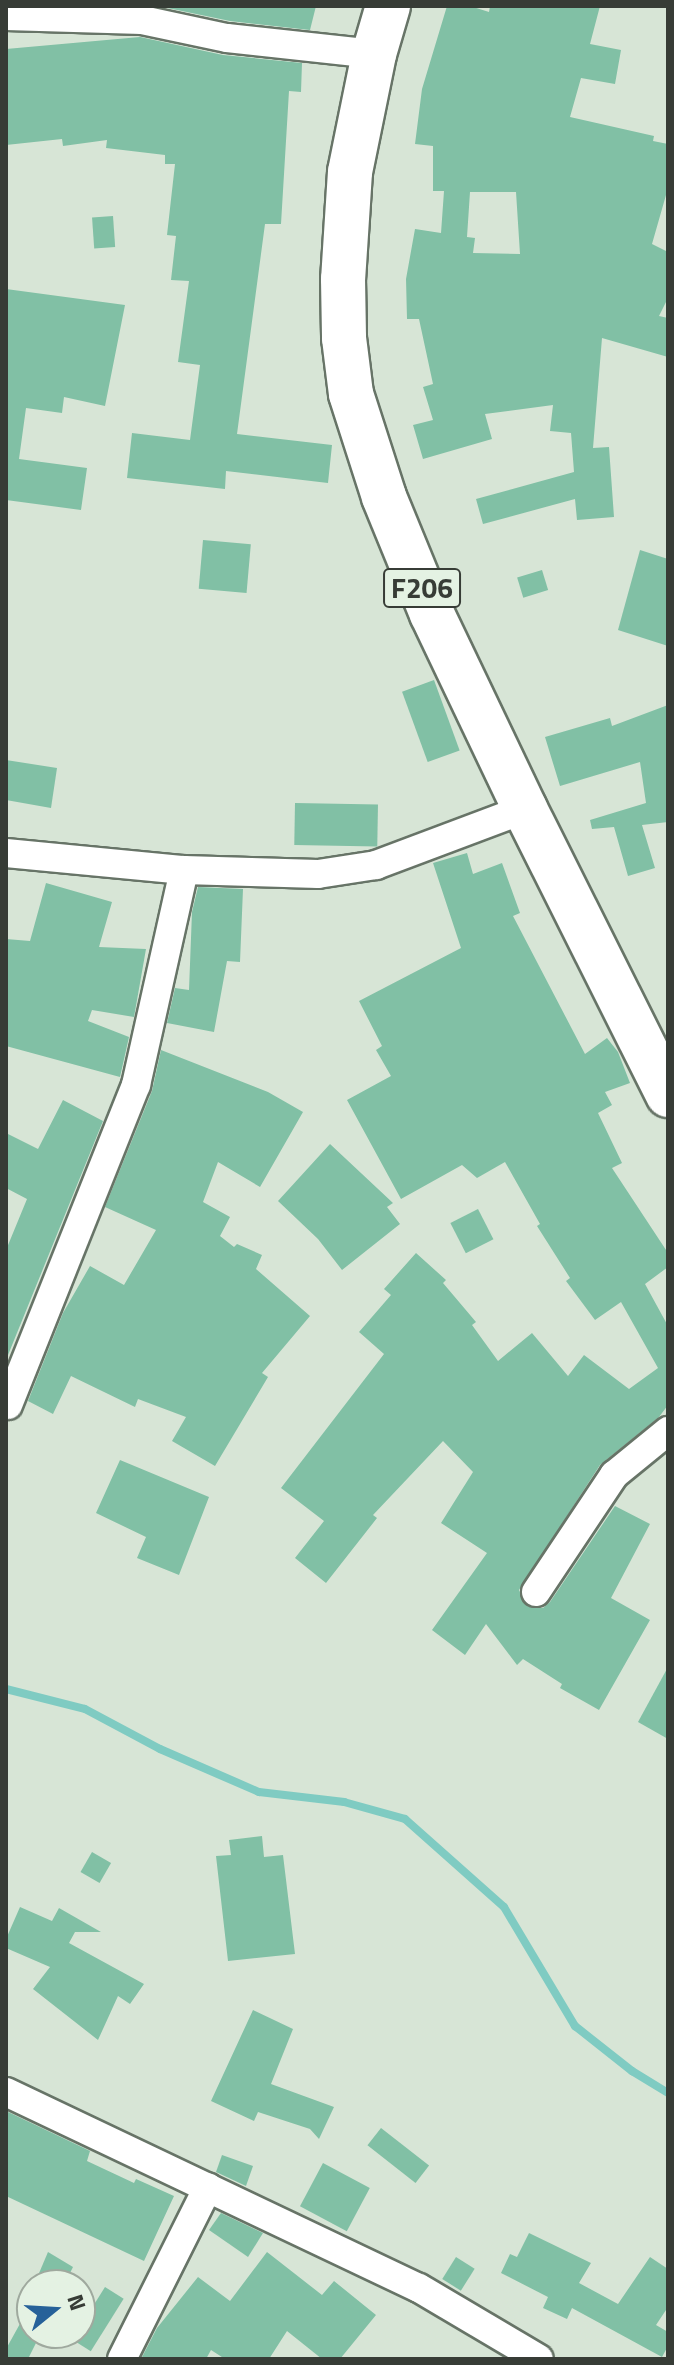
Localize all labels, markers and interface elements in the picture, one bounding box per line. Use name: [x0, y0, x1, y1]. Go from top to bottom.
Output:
road number: F206: [382, 564, 462, 612]
north arrow: [16, 2269, 96, 2349]
text: N: [58, 2290, 95, 2315]

